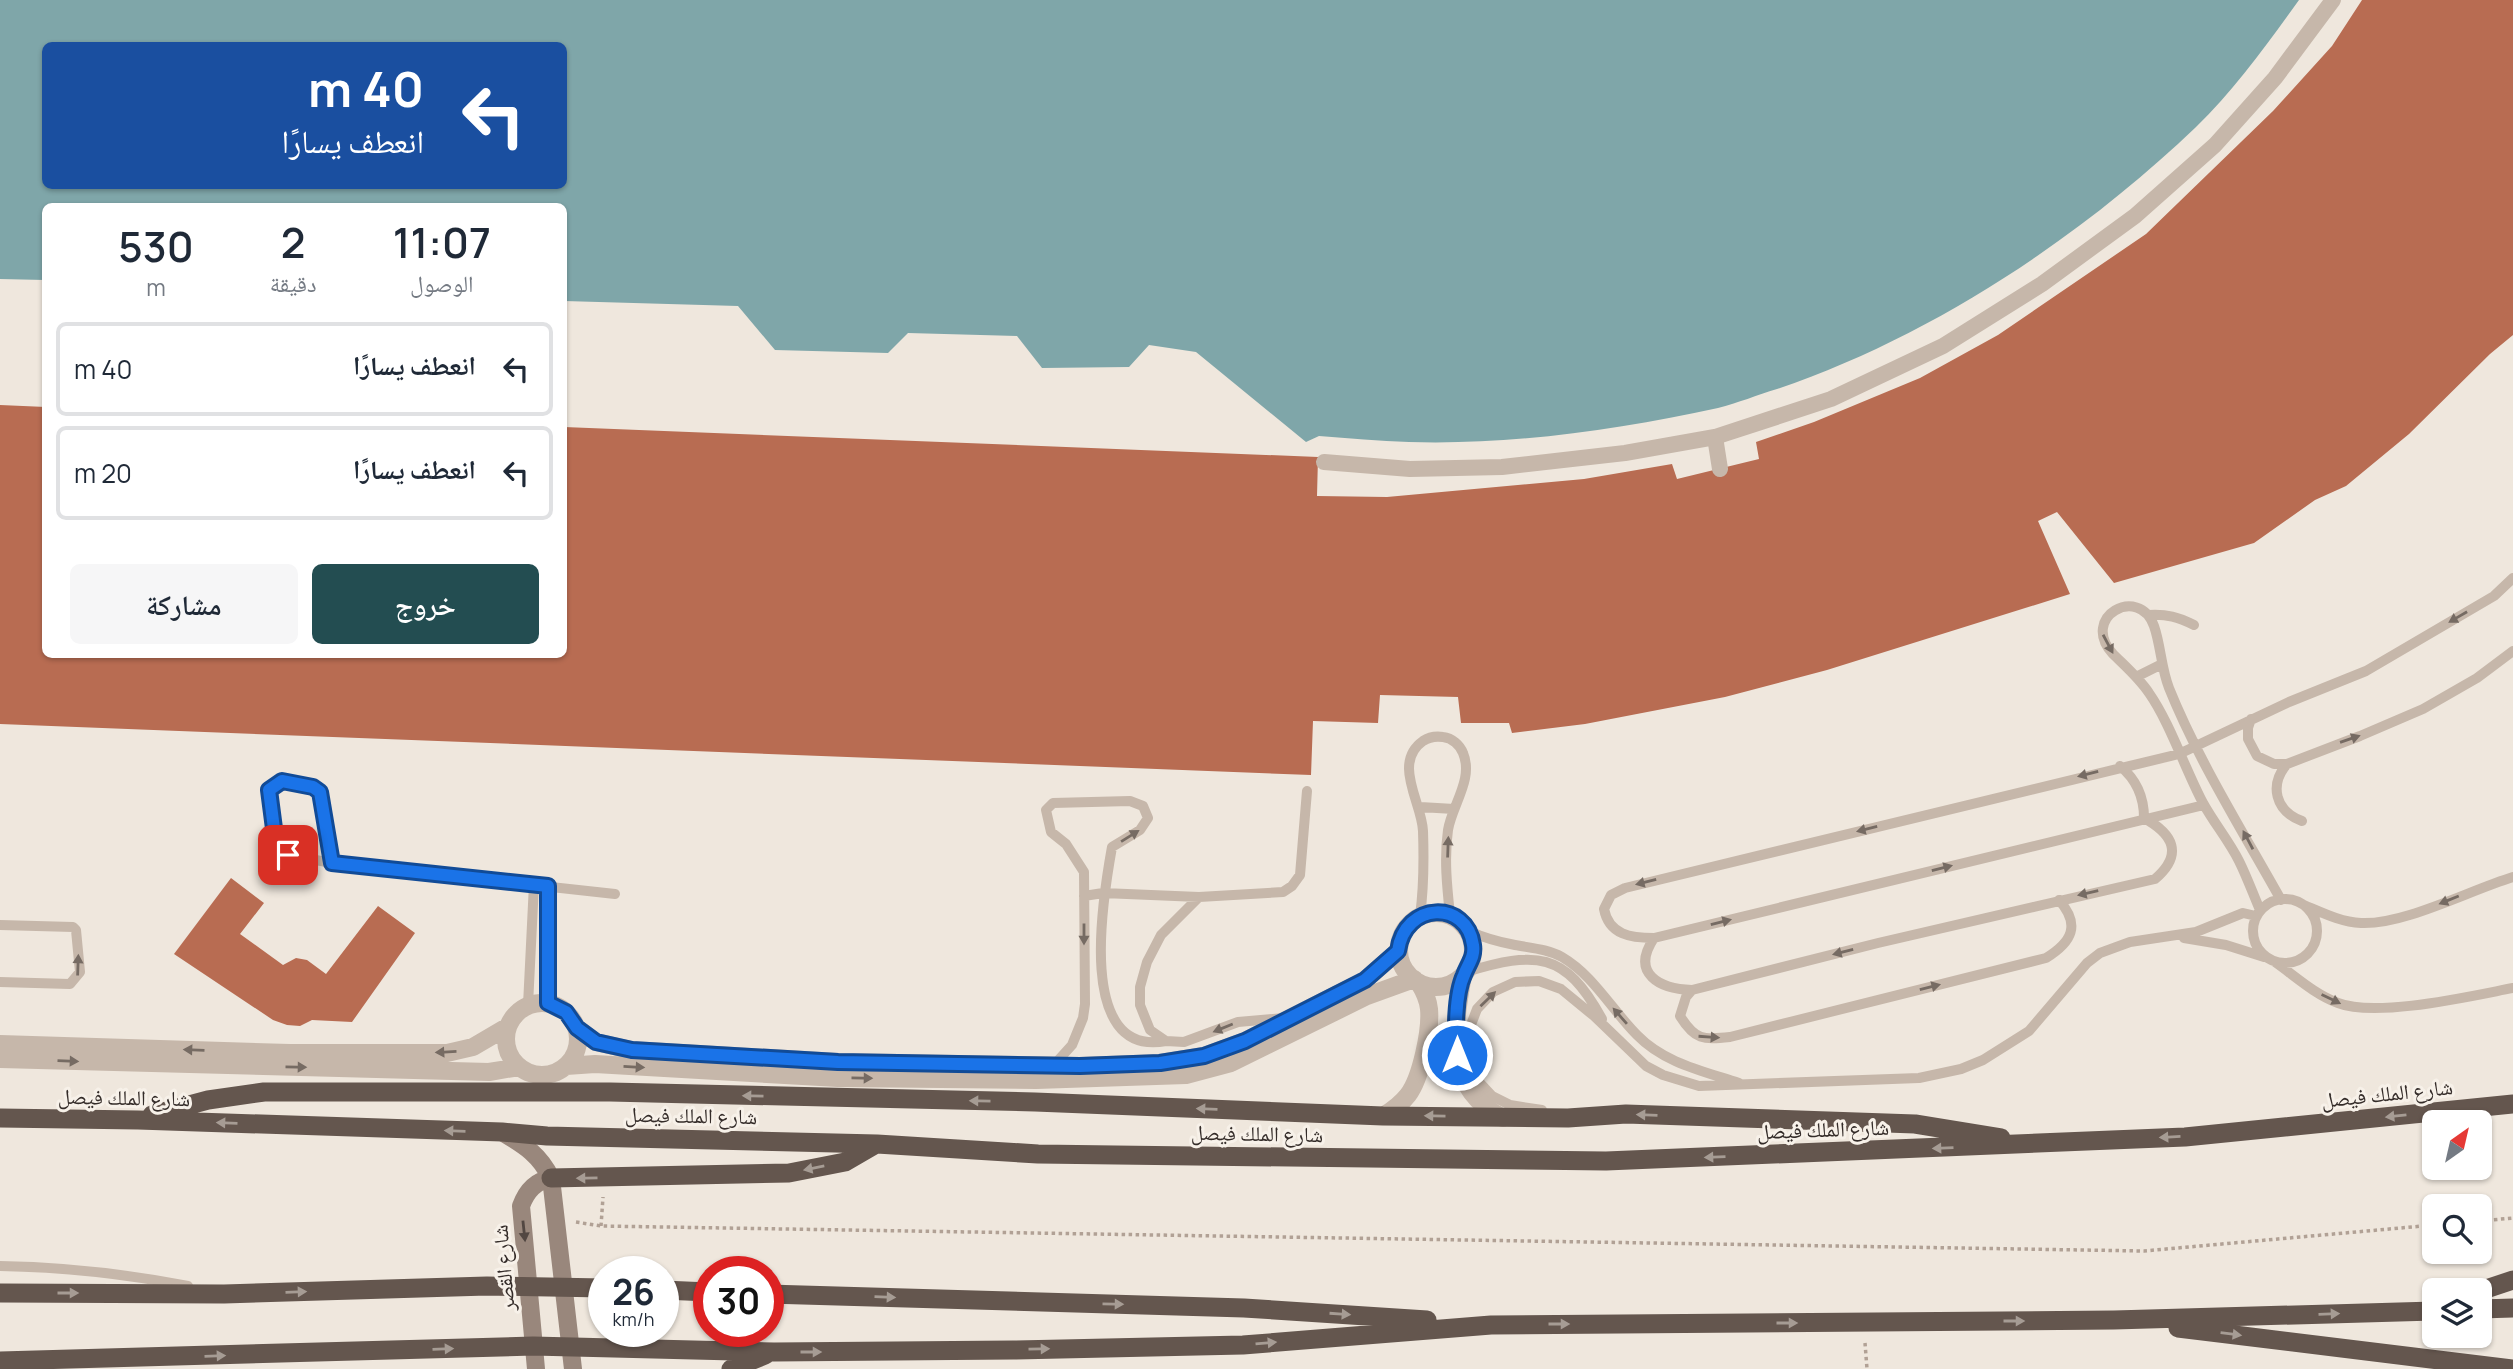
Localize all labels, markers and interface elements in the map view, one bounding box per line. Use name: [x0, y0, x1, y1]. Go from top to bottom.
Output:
text: 40 m: [308, 55, 424, 122]
icon: left: [448, 70, 539, 161]
text: انعطف يسارًا: [281, 119, 424, 163]
text: 2: [281, 213, 306, 271]
text: 11:07: [393, 213, 491, 271]
text: 530: [118, 217, 194, 275]
text: دقيقة: [270, 267, 317, 299]
text: الوصول: [410, 267, 474, 299]
text: m: [146, 271, 166, 303]
text: انعطف يسارًا: [353, 347, 476, 383]
icon: left: [497, 350, 535, 388]
text: 40 m: [74, 351, 132, 387]
text: انعطف يسارًا: [353, 451, 476, 487]
icon: left: [497, 454, 535, 492]
text: 20 m: [74, 455, 132, 491]
button: مشاركة: [70, 564, 298, 644]
button: خروج: [312, 564, 539, 644]
one-way arrow: [2448, 611, 2467, 623]
one-way arrow: [2102, 635, 2114, 655]
one-way arrow: [2340, 733, 2361, 744]
one-way arrow: [2077, 769, 2099, 780]
one-way arrow: [1856, 824, 1878, 835]
pin: [258, 825, 318, 885]
one-way arrow: [1120, 829, 1139, 842]
one-way arrow: [2242, 830, 2254, 850]
icon: arrive: [269, 836, 307, 874]
one-way arrow: [1442, 836, 1453, 858]
one-way arrow: [1931, 862, 1953, 873]
one-way arrow: [1635, 877, 1657, 888]
one-way arrow: [2077, 888, 2099, 899]
one-way arrow: [2438, 894, 2459, 905]
one-way arrow: [1710, 916, 1732, 927]
one-way arrow: [1078, 923, 1090, 945]
one-way arrow: [1832, 947, 1854, 958]
one-way arrow: [72, 954, 83, 976]
one-way arrow: [1919, 981, 1941, 992]
one-way arrow: [1479, 990, 1496, 1007]
one-way arrow: [2321, 994, 2341, 1005]
one-way arrow: [1612, 1007, 1628, 1025]
position arrow: [1420, 1018, 1494, 1092]
one-way arrow: [1213, 1023, 1234, 1034]
one-way arrow: [1698, 1032, 1720, 1043]
one-way arrow: [182, 1044, 204, 1055]
one-way arrow: [434, 1047, 456, 1058]
one-way arrow: [57, 1055, 79, 1067]
one-way arrow: [285, 1061, 307, 1073]
one-way arrow: [624, 1061, 646, 1072]
one-way arrow: [851, 1072, 873, 1084]
street label: شارع الملك فيصل: [2320, 1072, 2454, 1114]
street label: شارع الملك فيصل: [58, 1082, 190, 1112]
one-way arrow: [741, 1090, 763, 1101]
one-way arrow: [969, 1095, 991, 1107]
street label: شارع الملك فيصل: [625, 1100, 757, 1130]
one-way arrow: [1196, 1103, 1218, 1114]
one-way arrow: [1636, 1109, 1658, 1120]
one-way arrow: [2385, 1110, 2407, 1121]
north arrow: [2422, 1110, 2492, 1180]
map controls: [2422, 1110, 2492, 1348]
one-way arrow: [1423, 1111, 1445, 1122]
street label: شارع الملك فيصل: [1756, 1113, 1890, 1145]
one-way arrow: [216, 1117, 238, 1129]
street label: شارع الملك فيصل: [1191, 1118, 1323, 1148]
one-way arrow: [443, 1125, 465, 1136]
one-way arrow: [2159, 1132, 2181, 1143]
one-way arrow: [1931, 1142, 1953, 1153]
one-way arrow: [1704, 1151, 1726, 1162]
one-way arrow: [803, 1163, 825, 1174]
one-way arrow: [576, 1172, 598, 1183]
button: search: [2422, 1194, 2492, 1264]
one-way arrow: [518, 1220, 529, 1242]
street label: شارع القصر: [485, 1224, 521, 1313]
speed limit sign: 30: [693, 1256, 784, 1347]
text: 26: [612, 1268, 655, 1316]
button: layers: [2422, 1278, 2492, 1348]
one-way arrow: [285, 1286, 307, 1297]
one-way arrow: [57, 1287, 79, 1299]
one-way arrow: [875, 1292, 897, 1303]
one-way arrow: [1102, 1299, 1124, 1310]
text: km/h: [613, 1307, 654, 1331]
one-way arrow: [2319, 1308, 2341, 1320]
one-way arrow: [1329, 1309, 1351, 1320]
one-way arrow: [2003, 1315, 2025, 1327]
one-way arrow: [1776, 1317, 1798, 1329]
one-way arrow: [1548, 1318, 1570, 1330]
one-way arrow: [2220, 1329, 2242, 1340]
one-way arrow: [1255, 1337, 1277, 1348]
one-way arrow: [432, 1343, 454, 1355]
one-way arrow: [1028, 1344, 1050, 1355]
one-way arrow: [800, 1346, 822, 1357]
one-way arrow: [204, 1351, 226, 1362]

